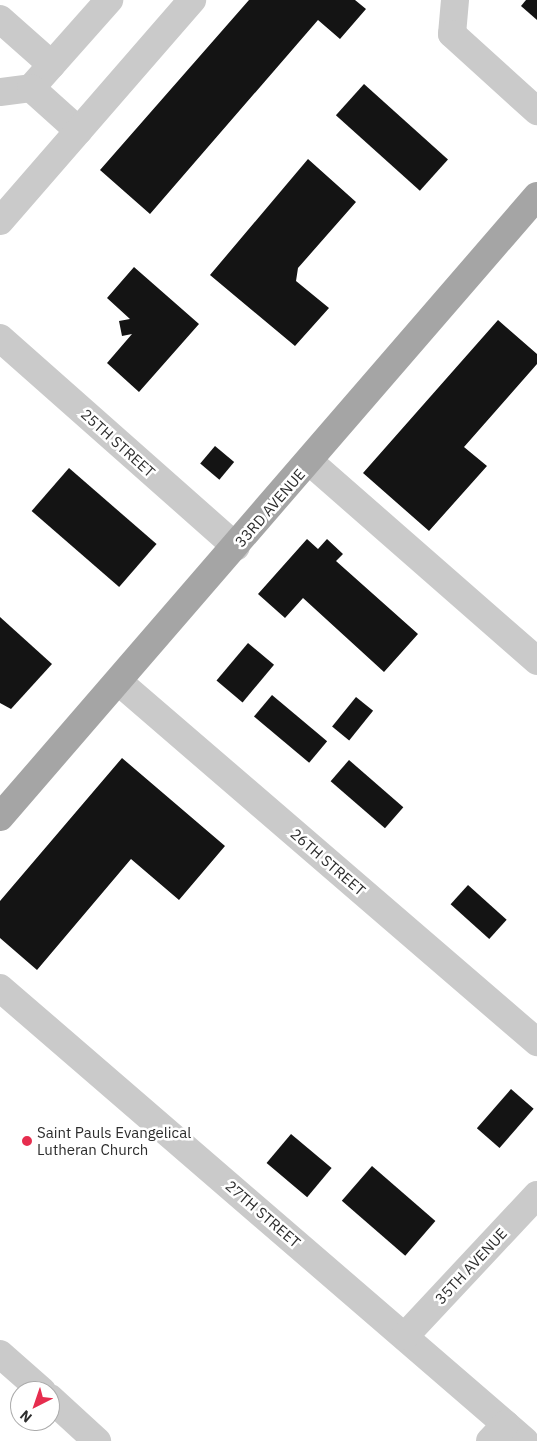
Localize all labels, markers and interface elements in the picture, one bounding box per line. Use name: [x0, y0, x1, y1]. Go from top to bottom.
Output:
street label: 25TH STREET: [77, 405, 159, 481]
street label: 33RD AVENUE: [231, 465, 309, 551]
street label: 26TH STREET: [287, 825, 369, 899]
place label: Saint Pauls Evangelical Lutheran Church: [37, 1123, 191, 1158]
marker: Saint Pauls Evangelical Lutheran Church: [21, 1135, 33, 1147]
street label: 27TH STREET: [222, 1177, 304, 1251]
street label: 35TH AVENUE: [431, 1224, 511, 1308]
north arrow: [10, 1381, 60, 1431]
text: N: [16, 1406, 36, 1427]

